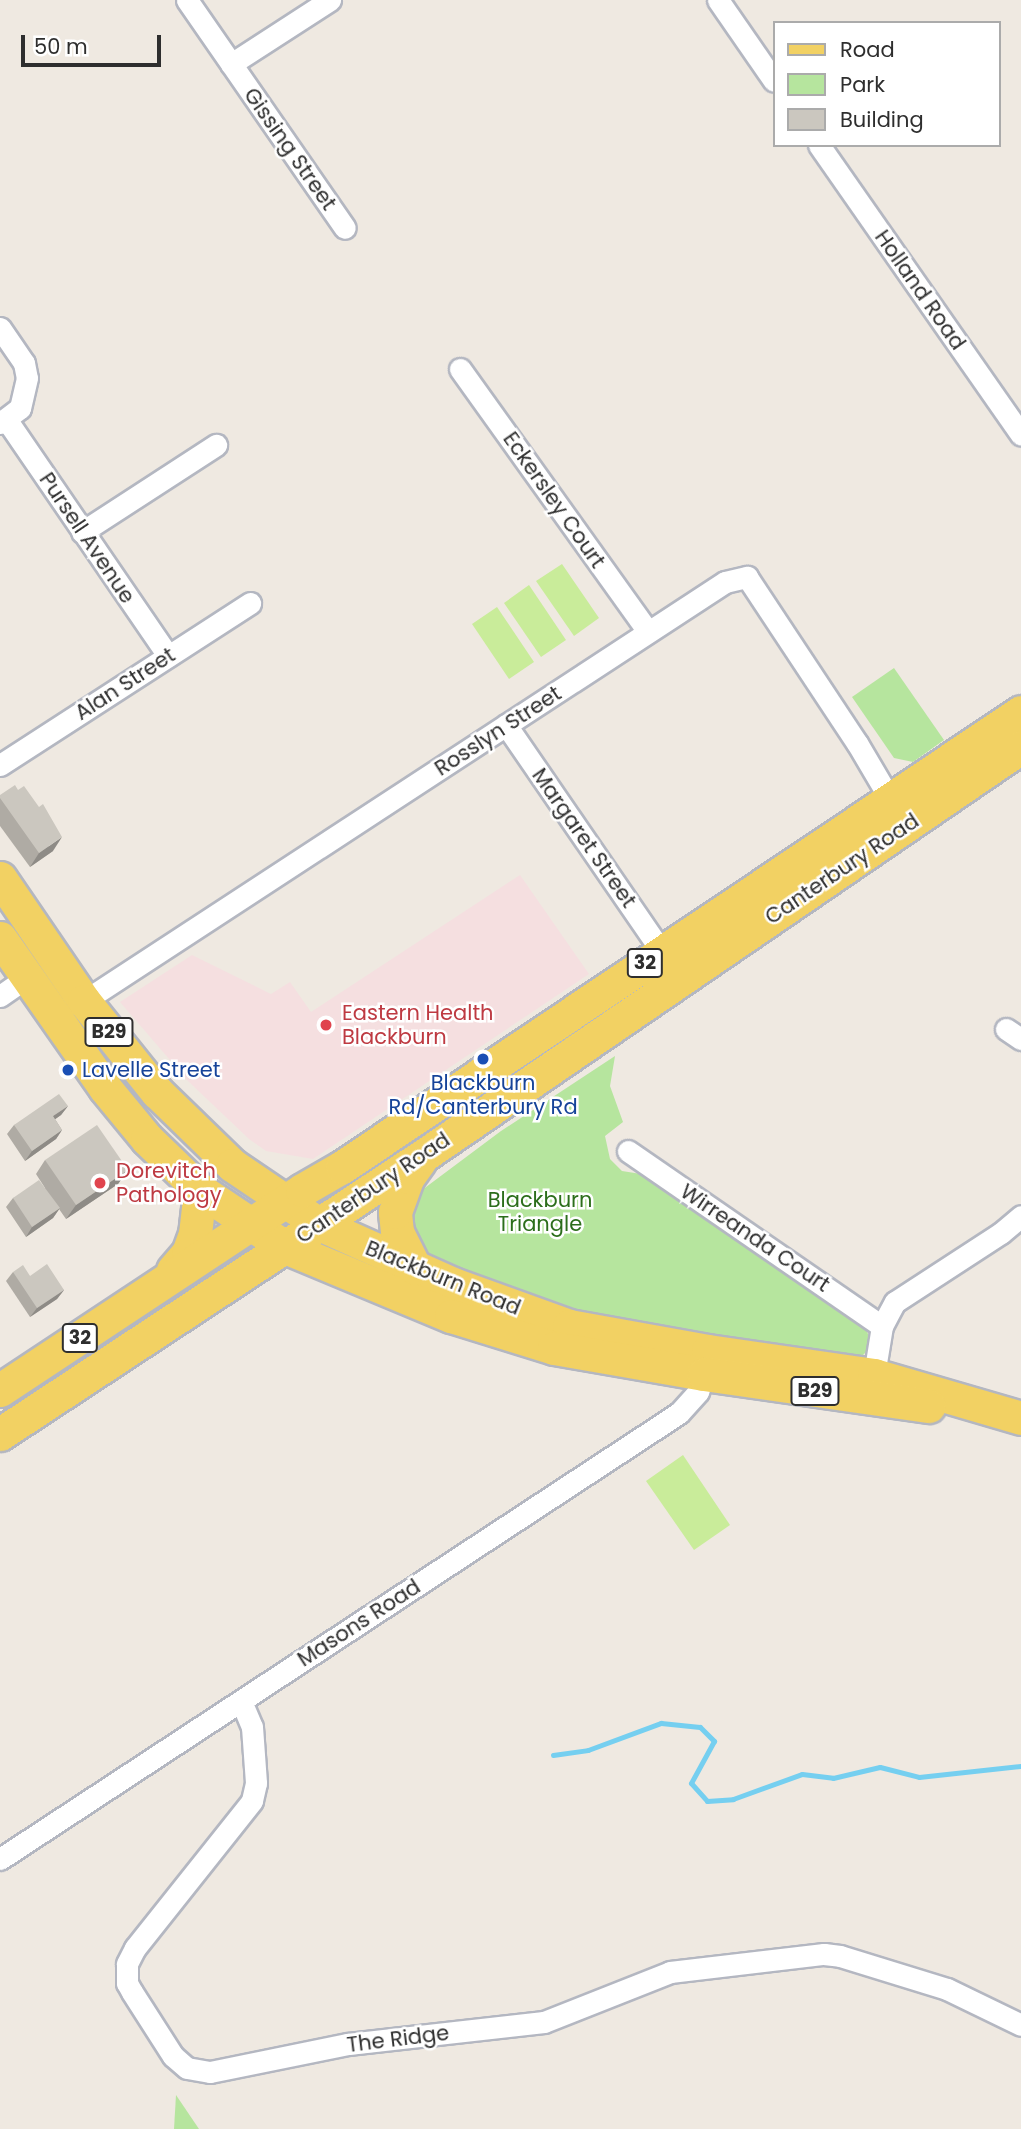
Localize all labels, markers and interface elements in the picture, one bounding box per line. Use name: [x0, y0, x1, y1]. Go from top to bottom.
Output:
scale bar: [24, 21, 164, 65]
legend: [772, 21, 1000, 147]
text: 50 m: [34, 32, 88, 61]
text: Road: [840, 35, 895, 64]
text: Park: [840, 70, 885, 99]
street label: Gissing Street: [239, 83, 341, 215]
text: Building: [840, 105, 924, 134]
street label: Holland Road: [869, 225, 971, 355]
street label: Eckersley Court: [498, 427, 610, 573]
street label: Pursell Avenue: [34, 468, 140, 608]
street label: Alan Street: [70, 642, 180, 726]
street label: Rosslyn Street: [430, 681, 566, 781]
street label: Margaret Street: [527, 764, 641, 912]
street label: Canterbury Road: [760, 808, 924, 930]
road number: 32: [626, 948, 664, 979]
place label: Eastern Health Blackburn: [342, 1000, 493, 1050]
marker: Eastern Health Blackburn: [316, 1015, 336, 1035]
road number: B29: [83, 1016, 135, 1048]
marker: Blackburn Rd/Canterbury Rd: [475, 1051, 491, 1067]
place label: Lavelle Street: [82, 1057, 221, 1083]
marker: Lavelle Street: [60, 1062, 76, 1078]
place label: Blackburn Rd/Canterbury Rd: [388, 1070, 578, 1120]
street label: Canterbury Road: [291, 1127, 455, 1249]
place label: Dorevitch Pathology: [116, 1158, 222, 1208]
marker: Dorevitch Pathology: [90, 1173, 110, 1193]
street label: Wirreanda Court: [676, 1179, 834, 1297]
park label: Blackburn Triangle: [488, 1187, 592, 1237]
street label: Blackburn Road: [362, 1235, 524, 1321]
road number: 32: [61, 1322, 99, 1354]
road number: B29: [789, 1376, 841, 1406]
street label: Masons Road: [293, 1574, 425, 1672]
street label: The Ridge: [345, 2020, 451, 2058]

